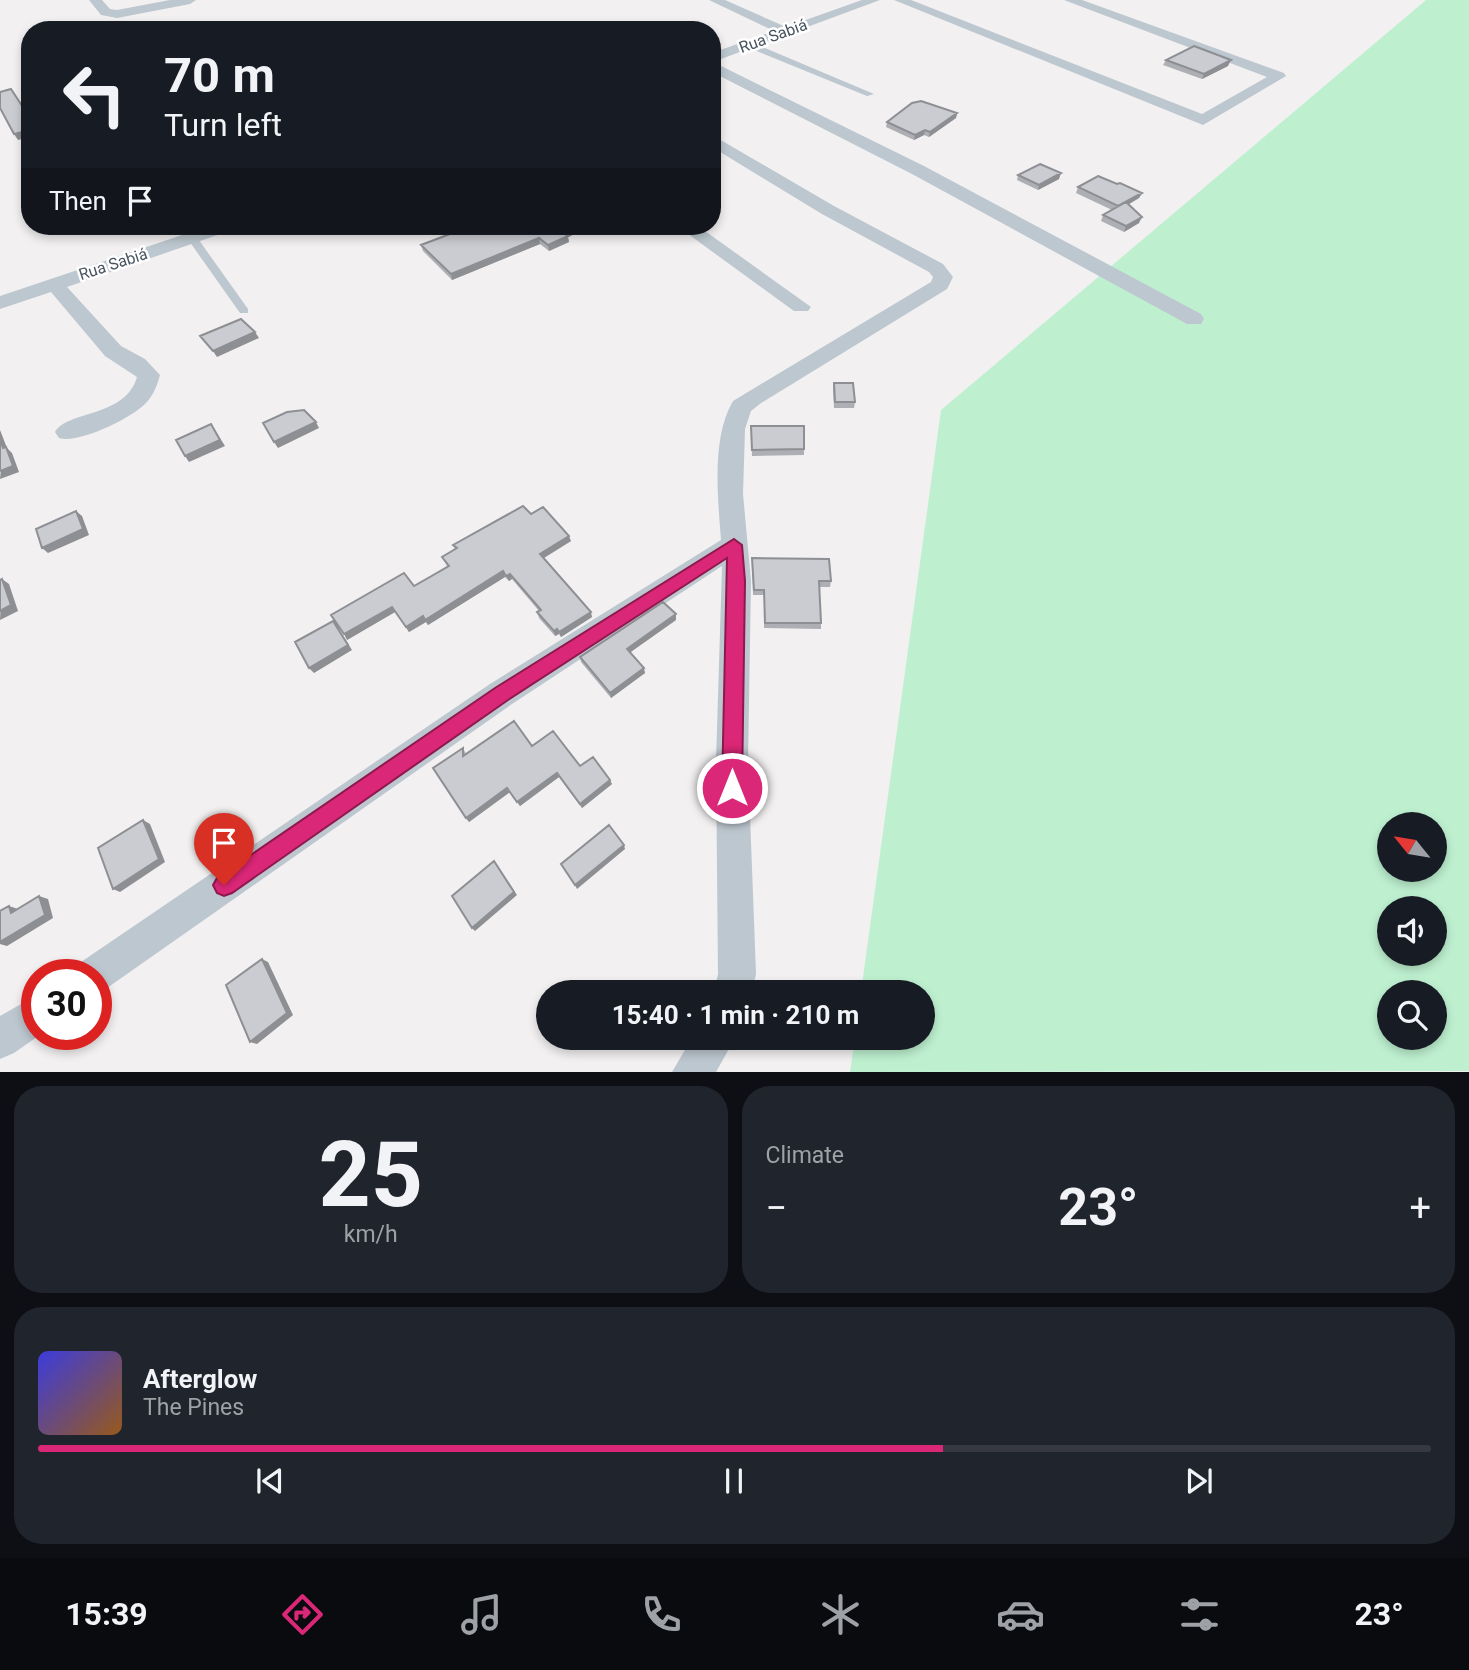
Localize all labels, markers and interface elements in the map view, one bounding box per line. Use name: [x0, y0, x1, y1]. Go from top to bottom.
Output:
street label: Rua Sabiá: [736, 15, 810, 57]
text: 70 m: [164, 47, 275, 104]
icon: left: [49, 49, 140, 140]
text: Turn left: [164, 106, 282, 144]
icon: arrive: [121, 182, 159, 220]
text: Then: [49, 186, 107, 216]
street label: Rua Sabiá: [76, 244, 150, 284]
position arrow: [695, 751, 769, 825]
north arrow: [1377, 812, 1447, 882]
map controls: [1377, 812, 1447, 1050]
pin: [194, 813, 254, 885]
icon: arrive: [205, 824, 243, 862]
button: sound: [1377, 896, 1447, 966]
speed limit sign: 30: [21, 959, 112, 1050]
button: search: [1377, 980, 1447, 1050]
text: 15:40 · 1 min · 210 m: [612, 1000, 859, 1030]
text: 25: [319, 1122, 423, 1228]
text: Climate: [766, 1142, 844, 1169]
text: 23°: [1058, 1177, 1138, 1238]
text: −: [766, 1186, 787, 1230]
text: +: [1409, 1186, 1431, 1230]
text: km/h: [344, 1221, 398, 1248]
text: Afterglow: [143, 1364, 257, 1394]
text: The Pines: [143, 1394, 244, 1421]
icon: previous: [251, 1462, 289, 1500]
icon: pause: [715, 1462, 753, 1500]
icon: next: [1180, 1462, 1218, 1500]
icon: directions: [278, 1590, 327, 1639]
icon: music: [457, 1590, 506, 1639]
icon: phone: [637, 1590, 686, 1639]
icon: climate: [816, 1590, 865, 1639]
icon: car: [996, 1590, 1045, 1639]
icon: filters: [1175, 1590, 1224, 1639]
text: 15:39: [65, 1595, 148, 1633]
text: 23°: [1355, 1595, 1404, 1633]

